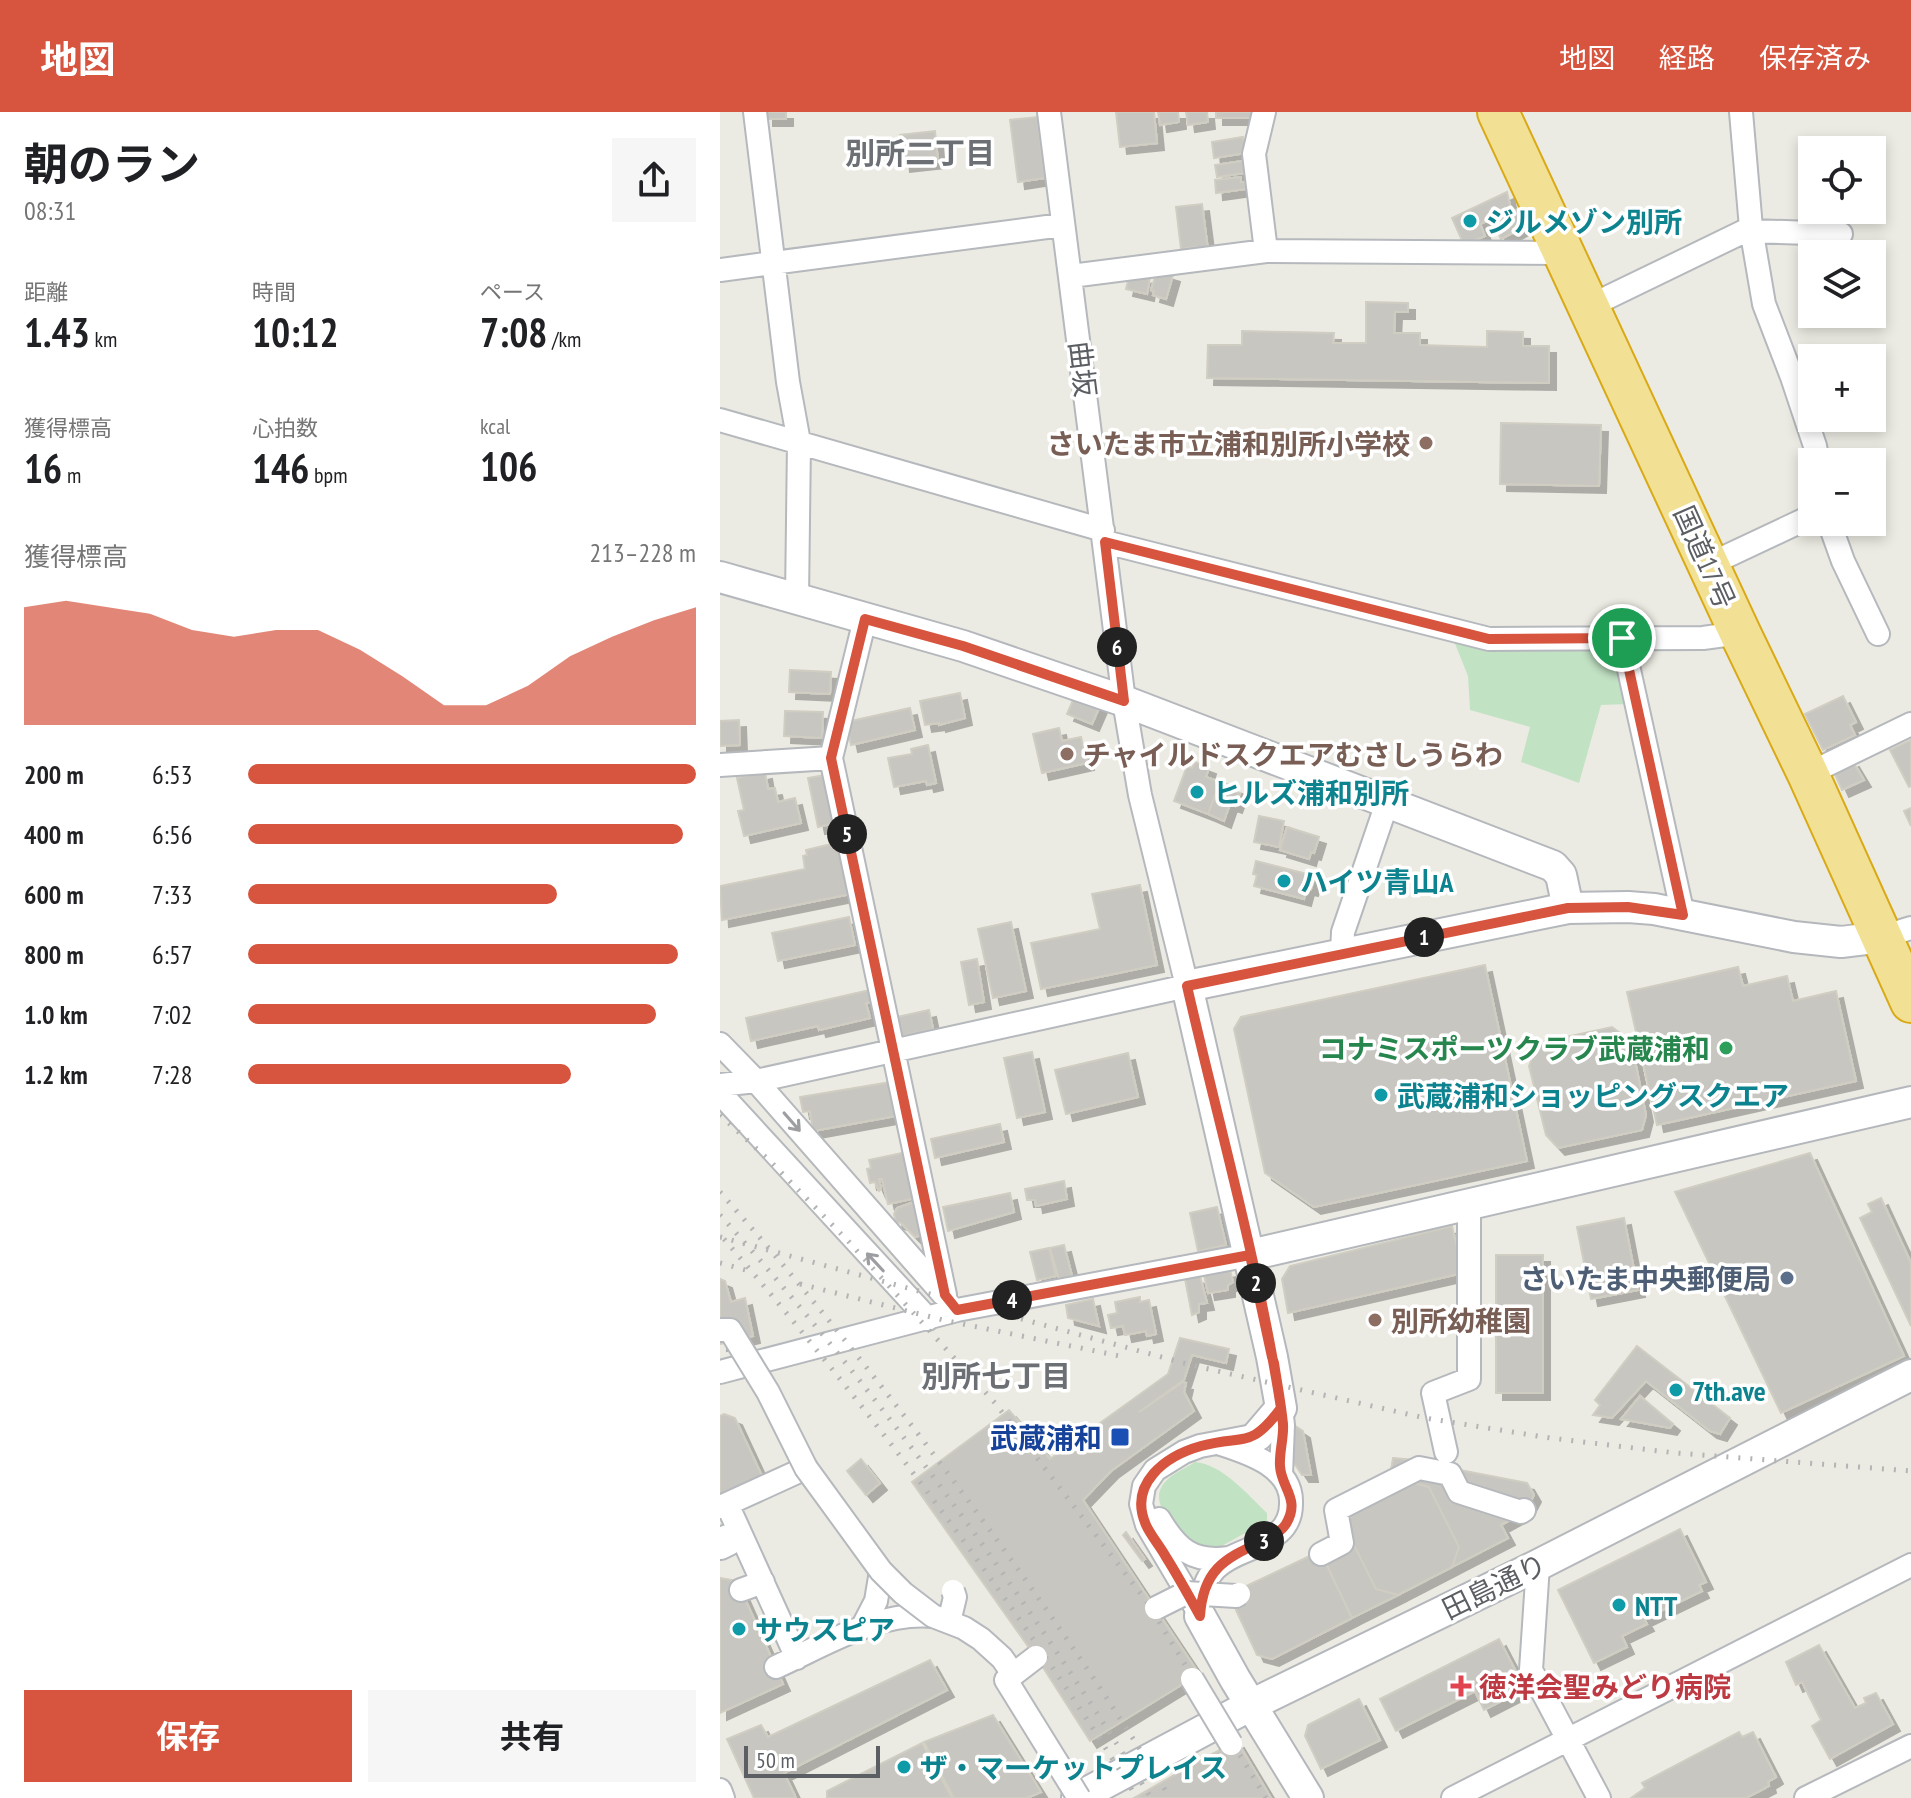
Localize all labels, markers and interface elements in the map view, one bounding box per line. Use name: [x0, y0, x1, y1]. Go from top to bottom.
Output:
text: 地図: [40, 34, 116, 83]
text: 地図: [1559, 39, 1615, 76]
text: 経路: [1659, 39, 1715, 76]
text: 保存済み: [1759, 39, 1871, 76]
district label: 別所二丁目: [845, 133, 995, 172]
text: 朝のラン: [24, 135, 200, 192]
map controls: [1798, 136, 1886, 536]
button: locate: [1798, 136, 1886, 224]
button: share: [612, 138, 696, 222]
text: 08:31: [24, 194, 76, 227]
place label: ジルメゾン別所: [1486, 203, 1682, 240]
marker: ジルメゾン別所: [1461, 212, 1479, 230]
button: layers: [1798, 240, 1886, 328]
text: 距離: [24, 278, 68, 306]
text: 時間: [252, 278, 296, 306]
text: ペース: [480, 278, 545, 306]
text: 1.43: [24, 306, 90, 358]
text: 10:12: [252, 306, 339, 358]
text: 7:08: [480, 306, 547, 358]
text: km: [90, 325, 117, 353]
text: /km: [547, 325, 581, 353]
street label: 曲坂: [1061, 339, 1105, 399]
button: +: [1798, 344, 1886, 432]
text: kcal: [480, 412, 510, 440]
text: 獲得標高: [24, 414, 112, 442]
text: 心拍数: [252, 414, 318, 442]
place label: さいたま市立浦和別所小学校: [1047, 425, 1410, 462]
marker: さいたま市立浦和別所小学校: [1417, 434, 1435, 452]
text: 106: [480, 440, 537, 492]
text: 16: [24, 442, 62, 494]
text: 146: [252, 442, 309, 494]
button: −: [1798, 448, 1886, 536]
text: m: [62, 461, 81, 489]
text: bpm: [309, 461, 347, 489]
street label: 国道17号: [1666, 500, 1744, 614]
text: 213–228 m: [590, 536, 696, 569]
text: 獲得標高: [24, 540, 128, 573]
pin: [1588, 604, 1656, 672]
icon: arrive: [1600, 616, 1644, 660]
pin: 6: [1097, 627, 1137, 667]
text: 6: [1112, 633, 1122, 661]
place label: チャイルドスクエアむさしうらわ: [1083, 736, 1503, 773]
marker: チャイルドスクエアむさしうらわ: [1058, 745, 1076, 763]
text: 200 m: [24, 758, 84, 791]
text: 6:53: [152, 758, 192, 791]
place label: ヒルズ浦和別所: [1213, 774, 1409, 811]
marker: ヒルズ浦和別所: [1188, 783, 1206, 801]
pin: 5: [827, 814, 867, 854]
text: 400 m: [24, 818, 84, 851]
text: 6:56: [152, 818, 192, 851]
text: 5: [842, 820, 852, 848]
place label: ハイツ青山A: [1300, 863, 1454, 900]
marker: ハイツ青山A: [1275, 872, 1293, 890]
text: 600 m: [24, 878, 84, 911]
text: 7:33: [152, 878, 192, 911]
pin: 1: [1404, 917, 1444, 957]
text: 1: [1419, 923, 1429, 951]
text: 800 m: [24, 938, 84, 971]
text: 6:57: [152, 938, 192, 971]
text: 1.0 km: [24, 998, 88, 1031]
text: 7:02: [152, 998, 192, 1031]
place label: コナミスポーツクラブ武蔵浦和: [1319, 1030, 1710, 1067]
marker: コナミスポーツクラブ武蔵浦和: [1717, 1039, 1735, 1057]
text: 1.2 km: [24, 1058, 88, 1091]
text: 7:28: [152, 1058, 192, 1091]
place label: 武蔵浦和ショッピングスクエア: [1397, 1077, 1789, 1114]
marker: 武蔵浦和ショッピングスクエア: [1372, 1086, 1390, 1104]
one-way arrow: [783, 1111, 801, 1131]
one-way arrow: [867, 1252, 885, 1272]
place label: さいたま中央郵便局: [1520, 1260, 1771, 1297]
pin: 2: [1236, 1263, 1276, 1303]
text: 2: [1251, 1269, 1261, 1297]
marker: さいたま中央郵便局: [1778, 1269, 1796, 1287]
pin: 4: [992, 1280, 1032, 1320]
text: 4: [1007, 1286, 1017, 1314]
place label: 別所幼稚園: [1391, 1302, 1531, 1339]
marker: 別所幼稚園: [1366, 1311, 1384, 1329]
district label: 別所七丁目: [921, 1356, 1071, 1395]
place label: 7th.ave: [1692, 1372, 1766, 1409]
marker: 7th.ave: [1667, 1381, 1685, 1399]
place label: 武蔵浦和: [990, 1419, 1102, 1456]
marker: 武蔵浦和: [1109, 1426, 1131, 1448]
pin: 3: [1244, 1521, 1284, 1561]
text: 3: [1259, 1527, 1269, 1555]
street label: 田島通り: [1436, 1545, 1552, 1627]
place label: NTT: [1635, 1587, 1678, 1624]
marker: NTT: [1610, 1596, 1628, 1614]
place label: サウスピア: [755, 1611, 895, 1648]
marker: サウスピア: [730, 1620, 748, 1638]
place label: 徳洋会聖みどり病院: [1479, 1668, 1731, 1705]
marker: 徳洋会聖みどり病院: [1450, 1675, 1472, 1697]
button: 保存: [24, 1690, 352, 1782]
button: 共有: [368, 1690, 696, 1782]
scale bar: [744, 1742, 880, 1778]
text: 50 m: [756, 1746, 795, 1774]
place label: ザ・マーケットプレイス: [920, 1749, 1227, 1786]
marker: ザ・マーケットプレイス: [895, 1758, 913, 1776]

